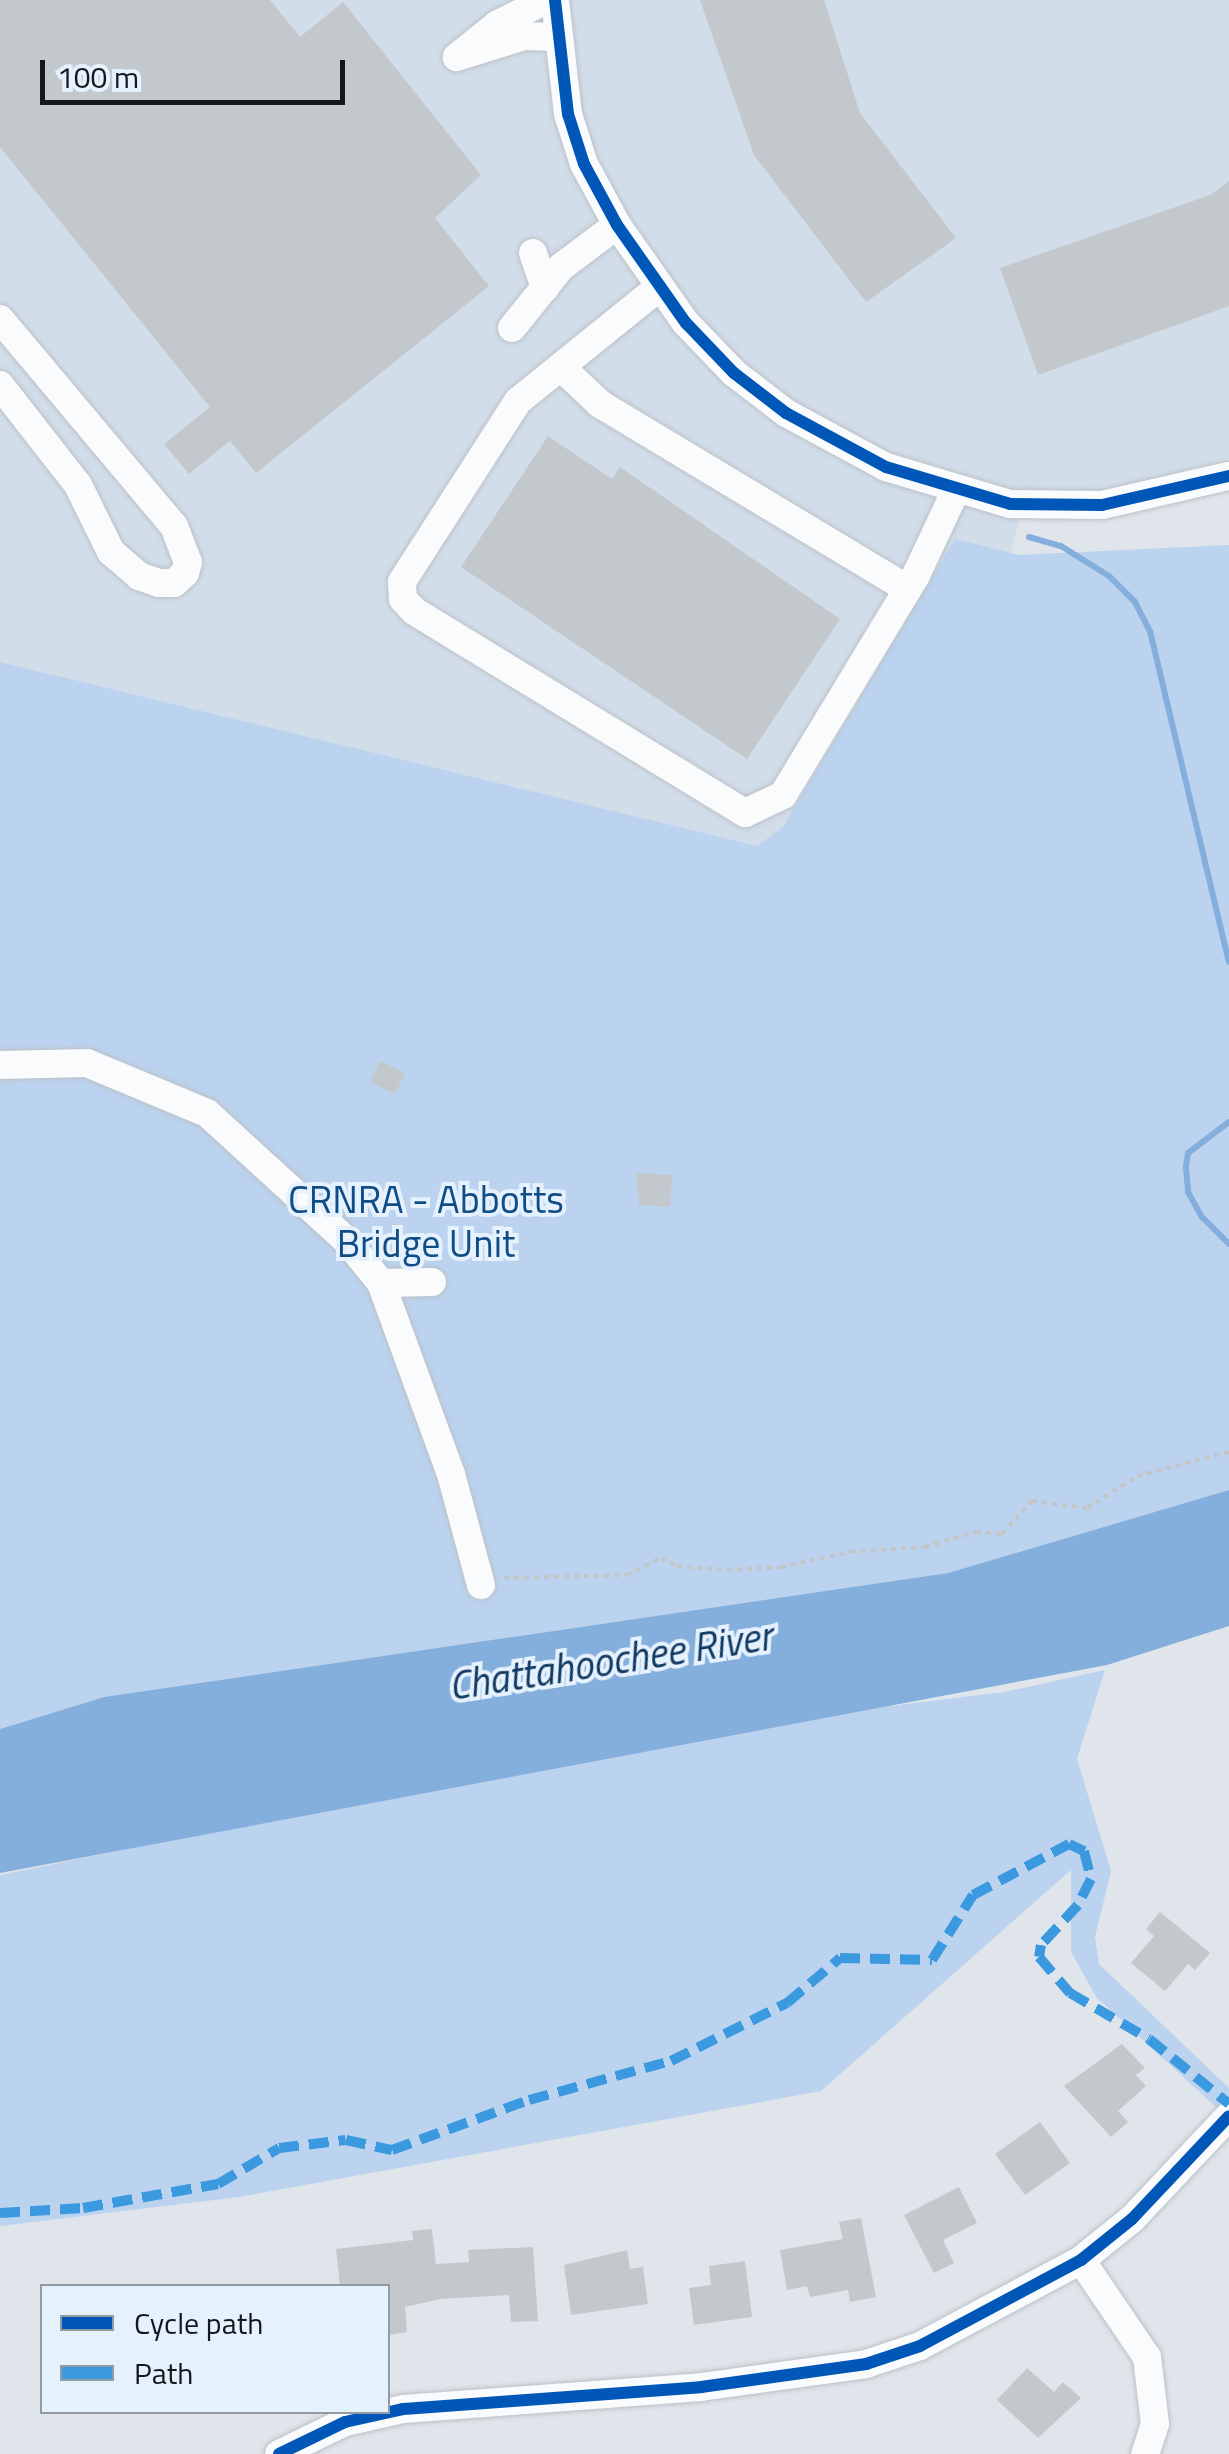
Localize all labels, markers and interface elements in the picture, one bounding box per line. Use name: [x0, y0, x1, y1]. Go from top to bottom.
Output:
scale bar: [45, 40, 350, 102]
text: 100 m: [57, 54, 139, 100]
park label: CRNRA - Abbotts Bridge Unit: [288, 1177, 564, 1266]
water label: Chattahoochee River: [445, 1612, 775, 1710]
legend: [40, 2284, 390, 2414]
text: Cycle path: [134, 2300, 263, 2346]
text: Path: [134, 2350, 193, 2396]

